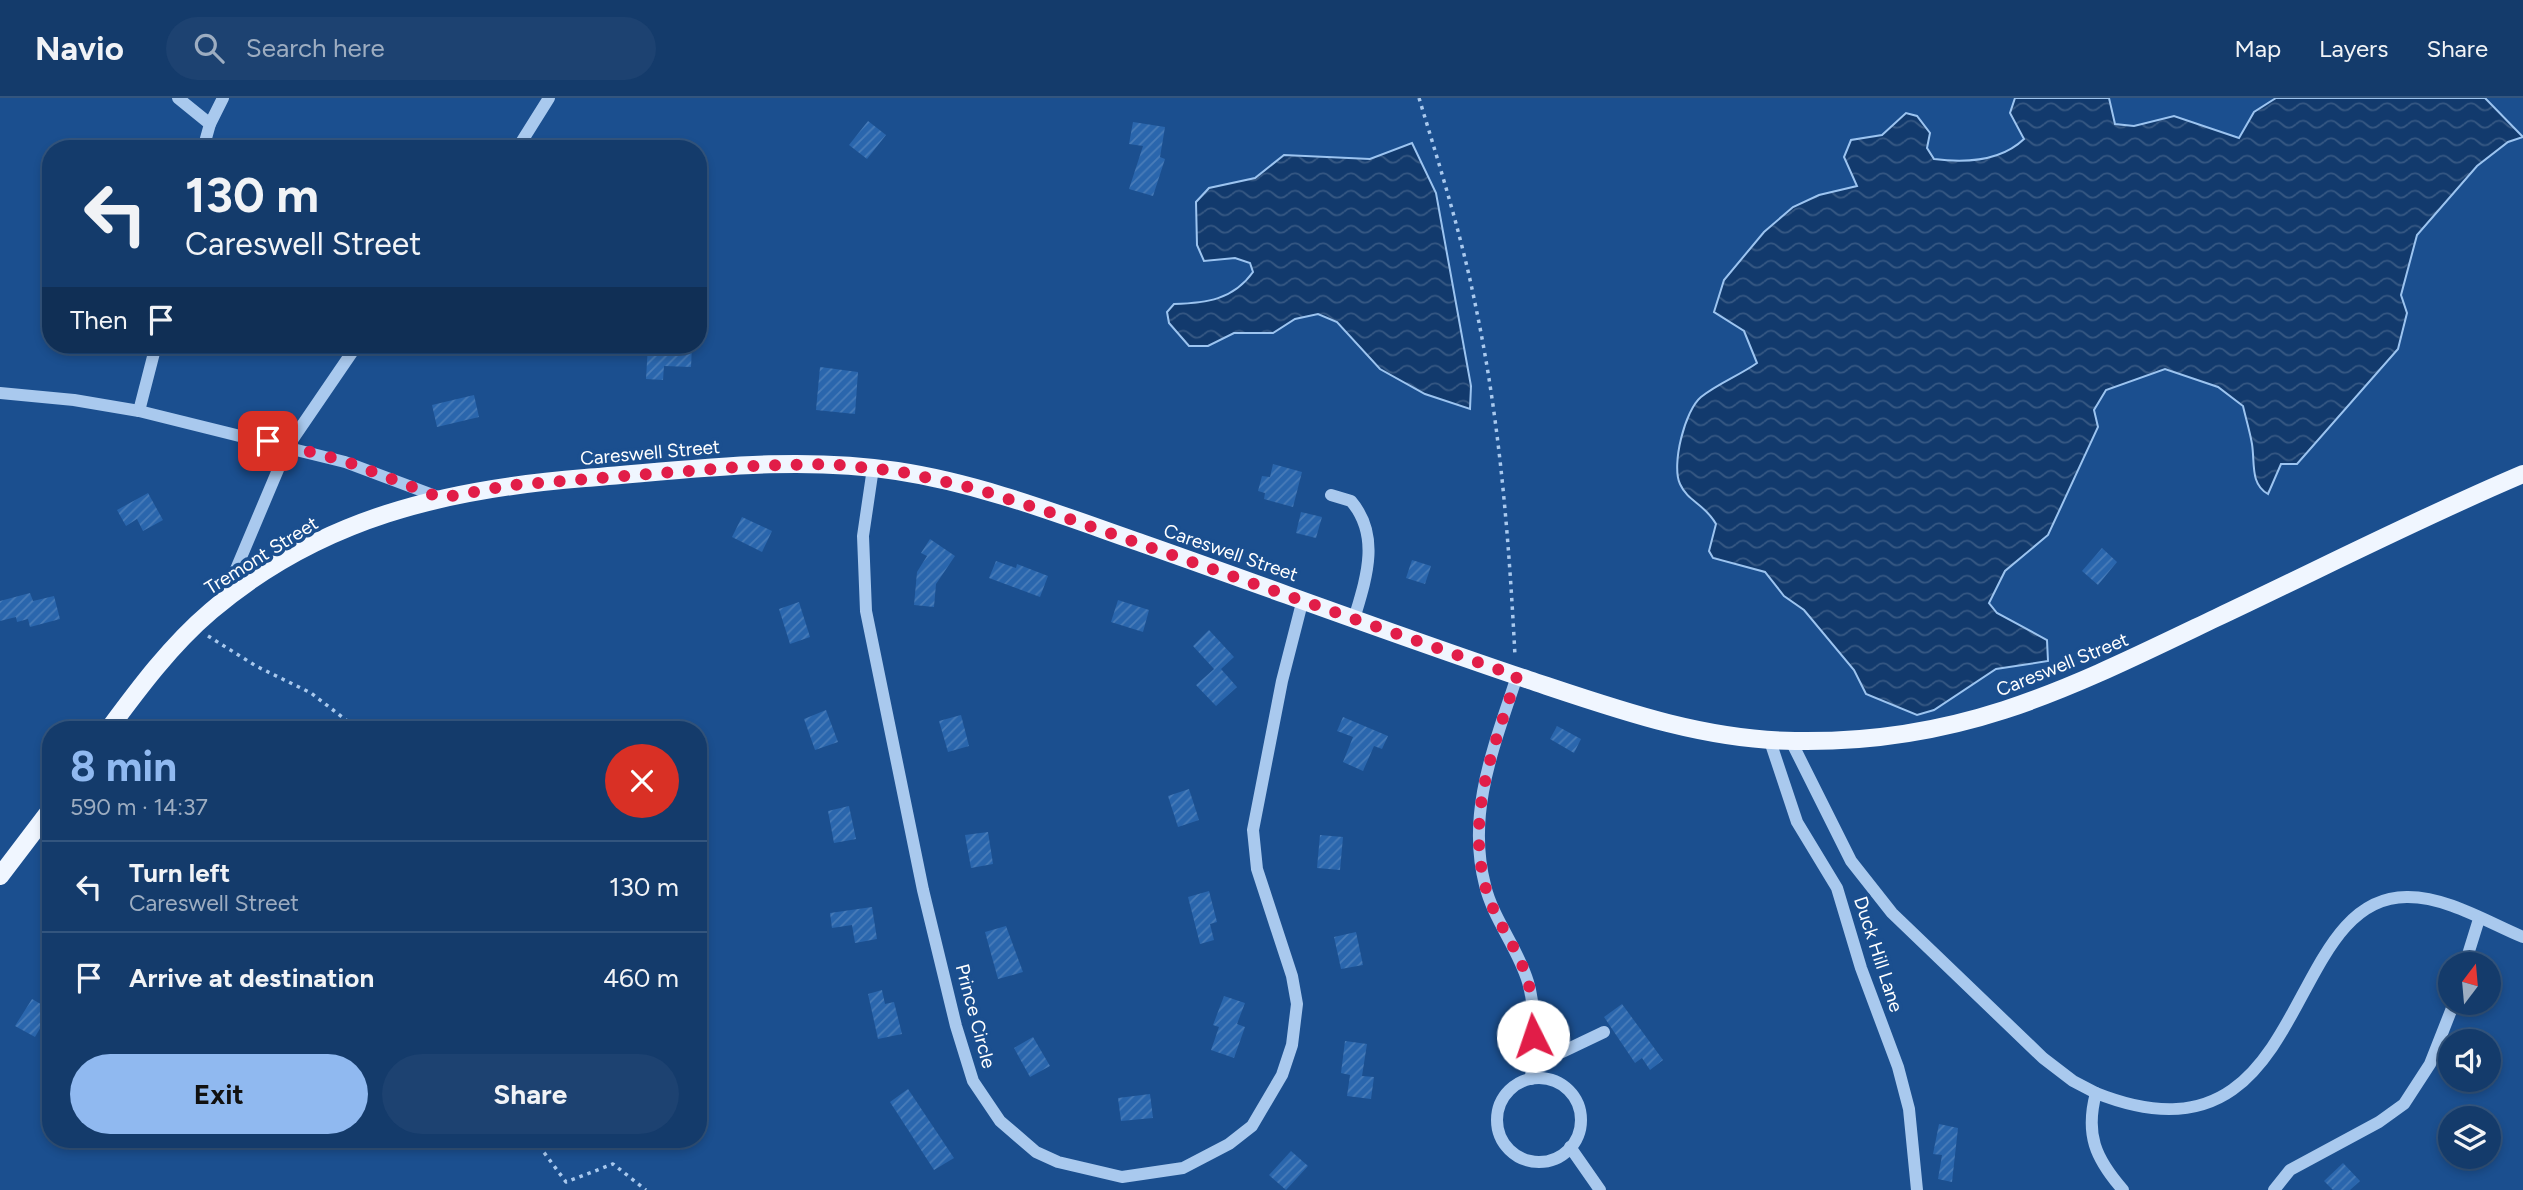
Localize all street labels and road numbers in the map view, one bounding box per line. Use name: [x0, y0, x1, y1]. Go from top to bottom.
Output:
street label: Careswell Street: [579, 435, 721, 470]
street label: Tremont Street: [200, 511, 322, 599]
street label: Careswell Street: [1161, 519, 1301, 586]
street label: Careswell Street: [1993, 628, 2132, 701]
street label: Duck Hill Lane: [1849, 893, 1908, 1015]
street label: Prince Circle: [951, 961, 1000, 1071]

